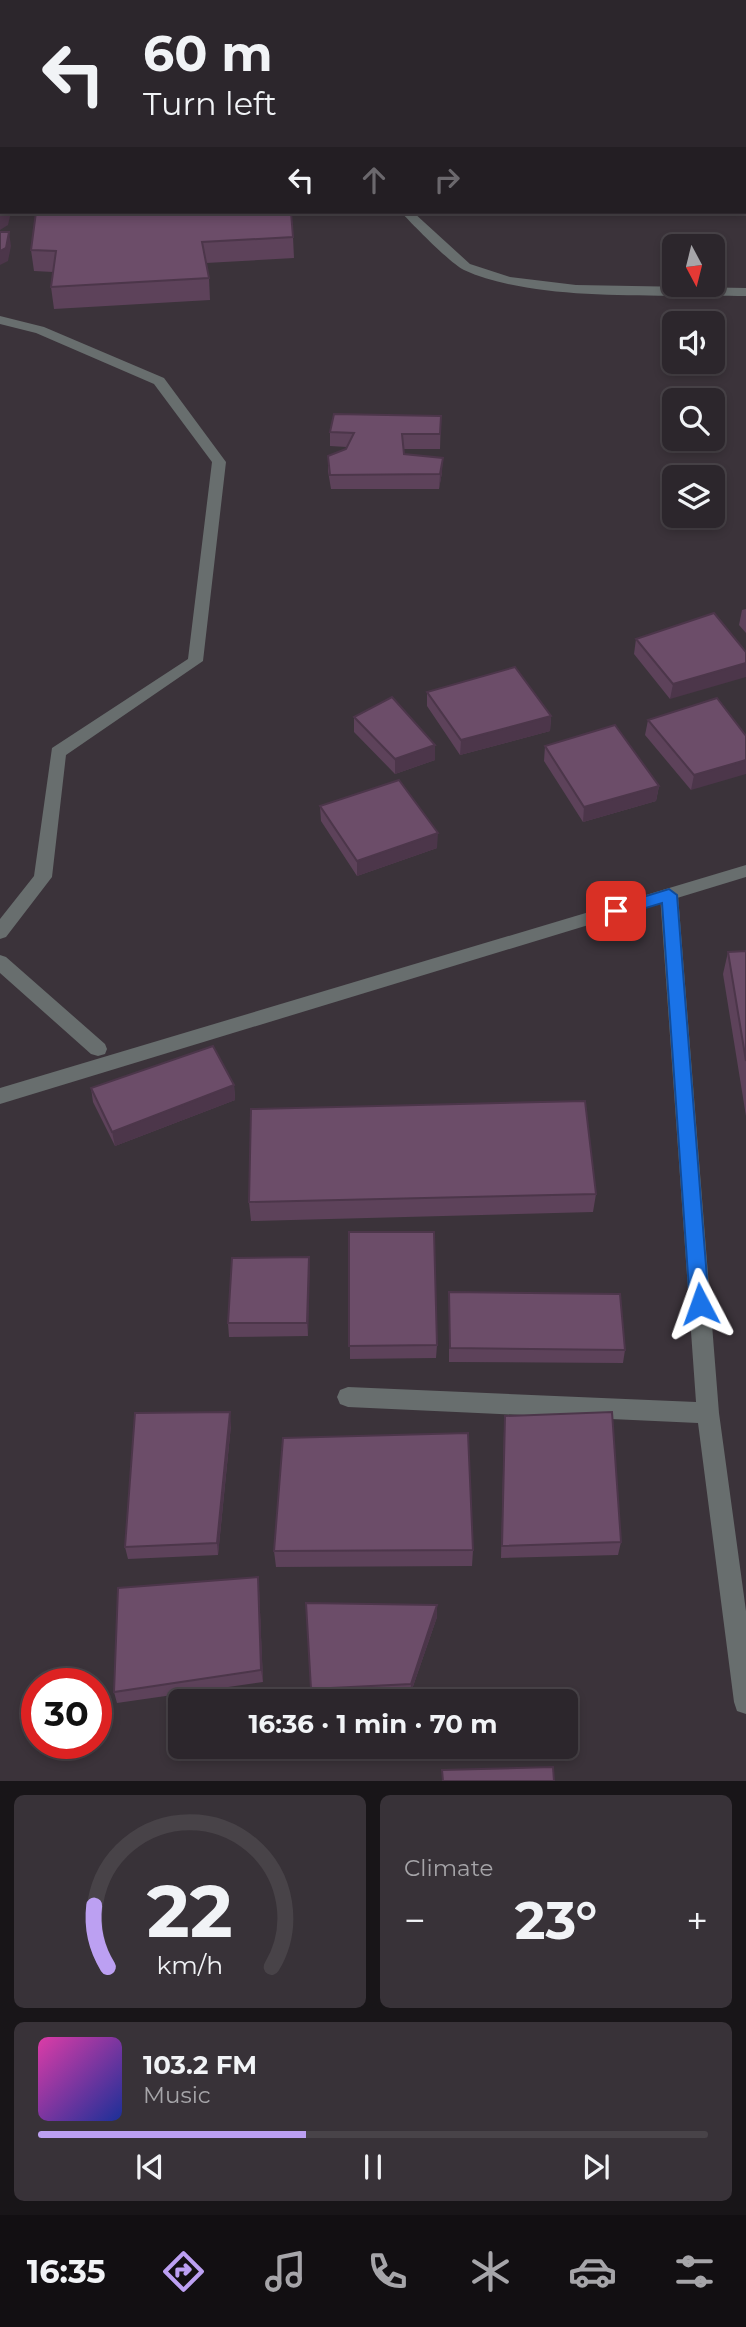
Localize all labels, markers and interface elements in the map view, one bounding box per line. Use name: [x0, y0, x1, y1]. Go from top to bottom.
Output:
text: 60 m: [143, 24, 273, 83]
icon: left: [28, 28, 119, 119]
text: Turn left: [143, 84, 277, 123]
icon: left: [282, 161, 320, 199]
icon: ahead: [355, 161, 393, 199]
icon: right: [428, 161, 466, 199]
north arrow: [662, 234, 724, 298]
map controls: [662, 234, 725, 528]
button: sound: [662, 311, 725, 374]
button: search: [662, 388, 725, 451]
button: layers: [662, 465, 725, 528]
pin: [586, 881, 646, 941]
icon: arrive: [597, 892, 635, 930]
position arrow: [663, 1267, 737, 1341]
speed limit sign: 30: [21, 1668, 112, 1759]
text: 16:36 · 1 min · 70 m: [248, 1708, 498, 1740]
text: Climate: [404, 1854, 493, 1882]
text: 22: [147, 1868, 233, 1956]
text: 23°: [515, 1889, 597, 1952]
text: −: [404, 1897, 426, 1944]
text: +: [686, 1897, 708, 1944]
text: km/h: [157, 1950, 223, 1980]
text: 103.2 FM: [143, 2049, 257, 2081]
text: Music: [143, 2081, 211, 2109]
icon: previous: [131, 2148, 169, 2186]
icon: pause: [354, 2148, 392, 2186]
icon: next: [577, 2148, 615, 2186]
icon: directions: [159, 2247, 208, 2296]
icon: music: [261, 2247, 310, 2296]
icon: phone: [363, 2247, 412, 2296]
icon: climate: [466, 2247, 515, 2296]
icon: car: [568, 2247, 617, 2296]
icon: filters: [670, 2247, 719, 2296]
text: 16:35: [27, 2252, 106, 2291]

